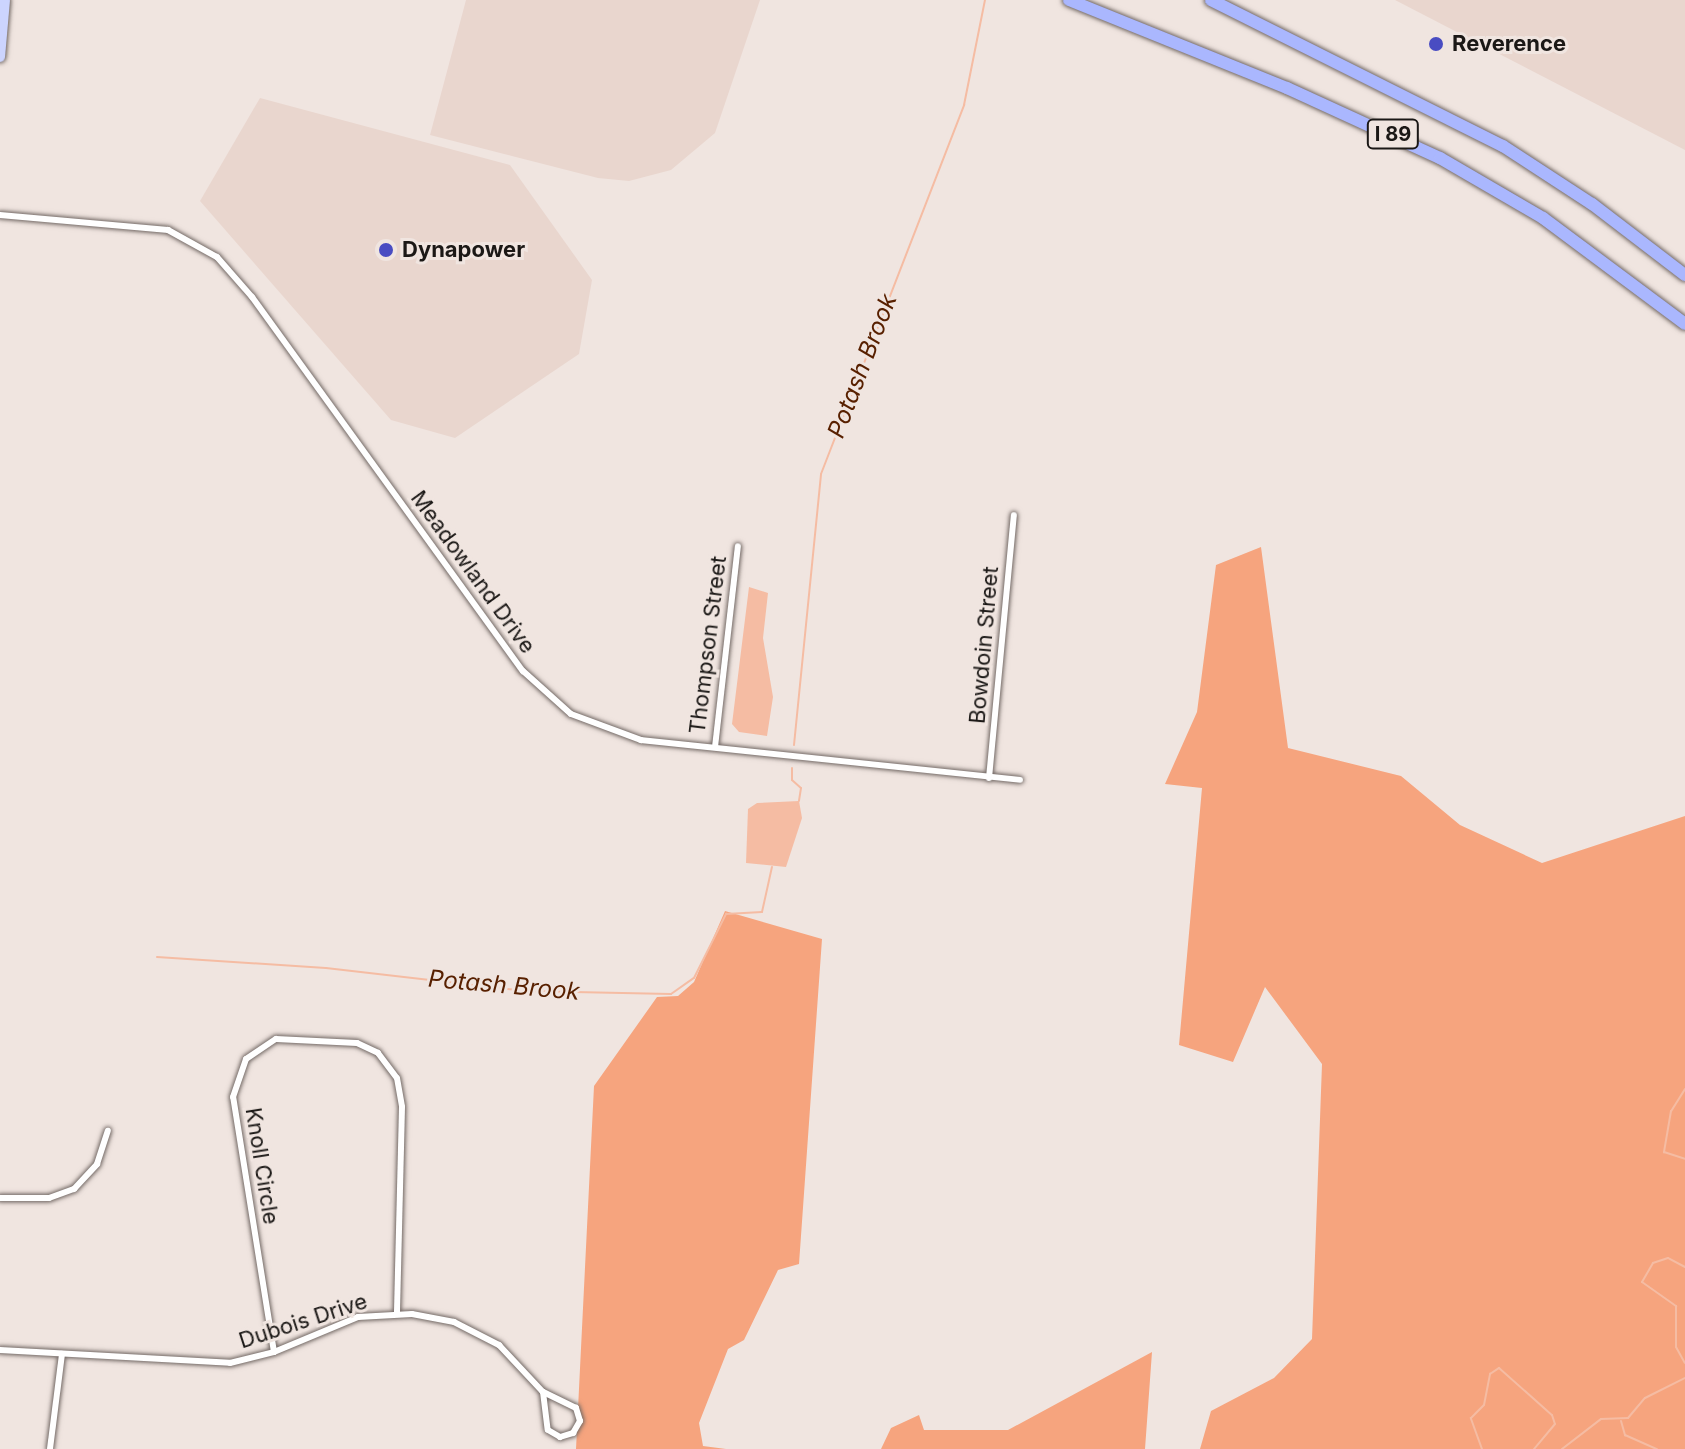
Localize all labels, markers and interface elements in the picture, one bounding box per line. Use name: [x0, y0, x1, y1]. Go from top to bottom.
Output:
place label: Reverence: [1452, 31, 1566, 57]
marker: Reverence: [1427, 35, 1445, 53]
road number: I 89: [1365, 118, 1421, 150]
place label: Dynapower: [402, 237, 525, 263]
marker: Dynapower: [377, 241, 395, 259]
water label: Potash Brook: [821, 290, 903, 442]
street label: Meadowland Drive: [405, 486, 541, 658]
street label: Thompson Street: [684, 554, 732, 736]
street label: Bowdoin Street: [964, 565, 1004, 725]
water label: Potash Brook: [427, 964, 581, 1006]
street label: Knoll Circle: [240, 1106, 284, 1226]
street label: Dubois Drive: [236, 1288, 370, 1354]

